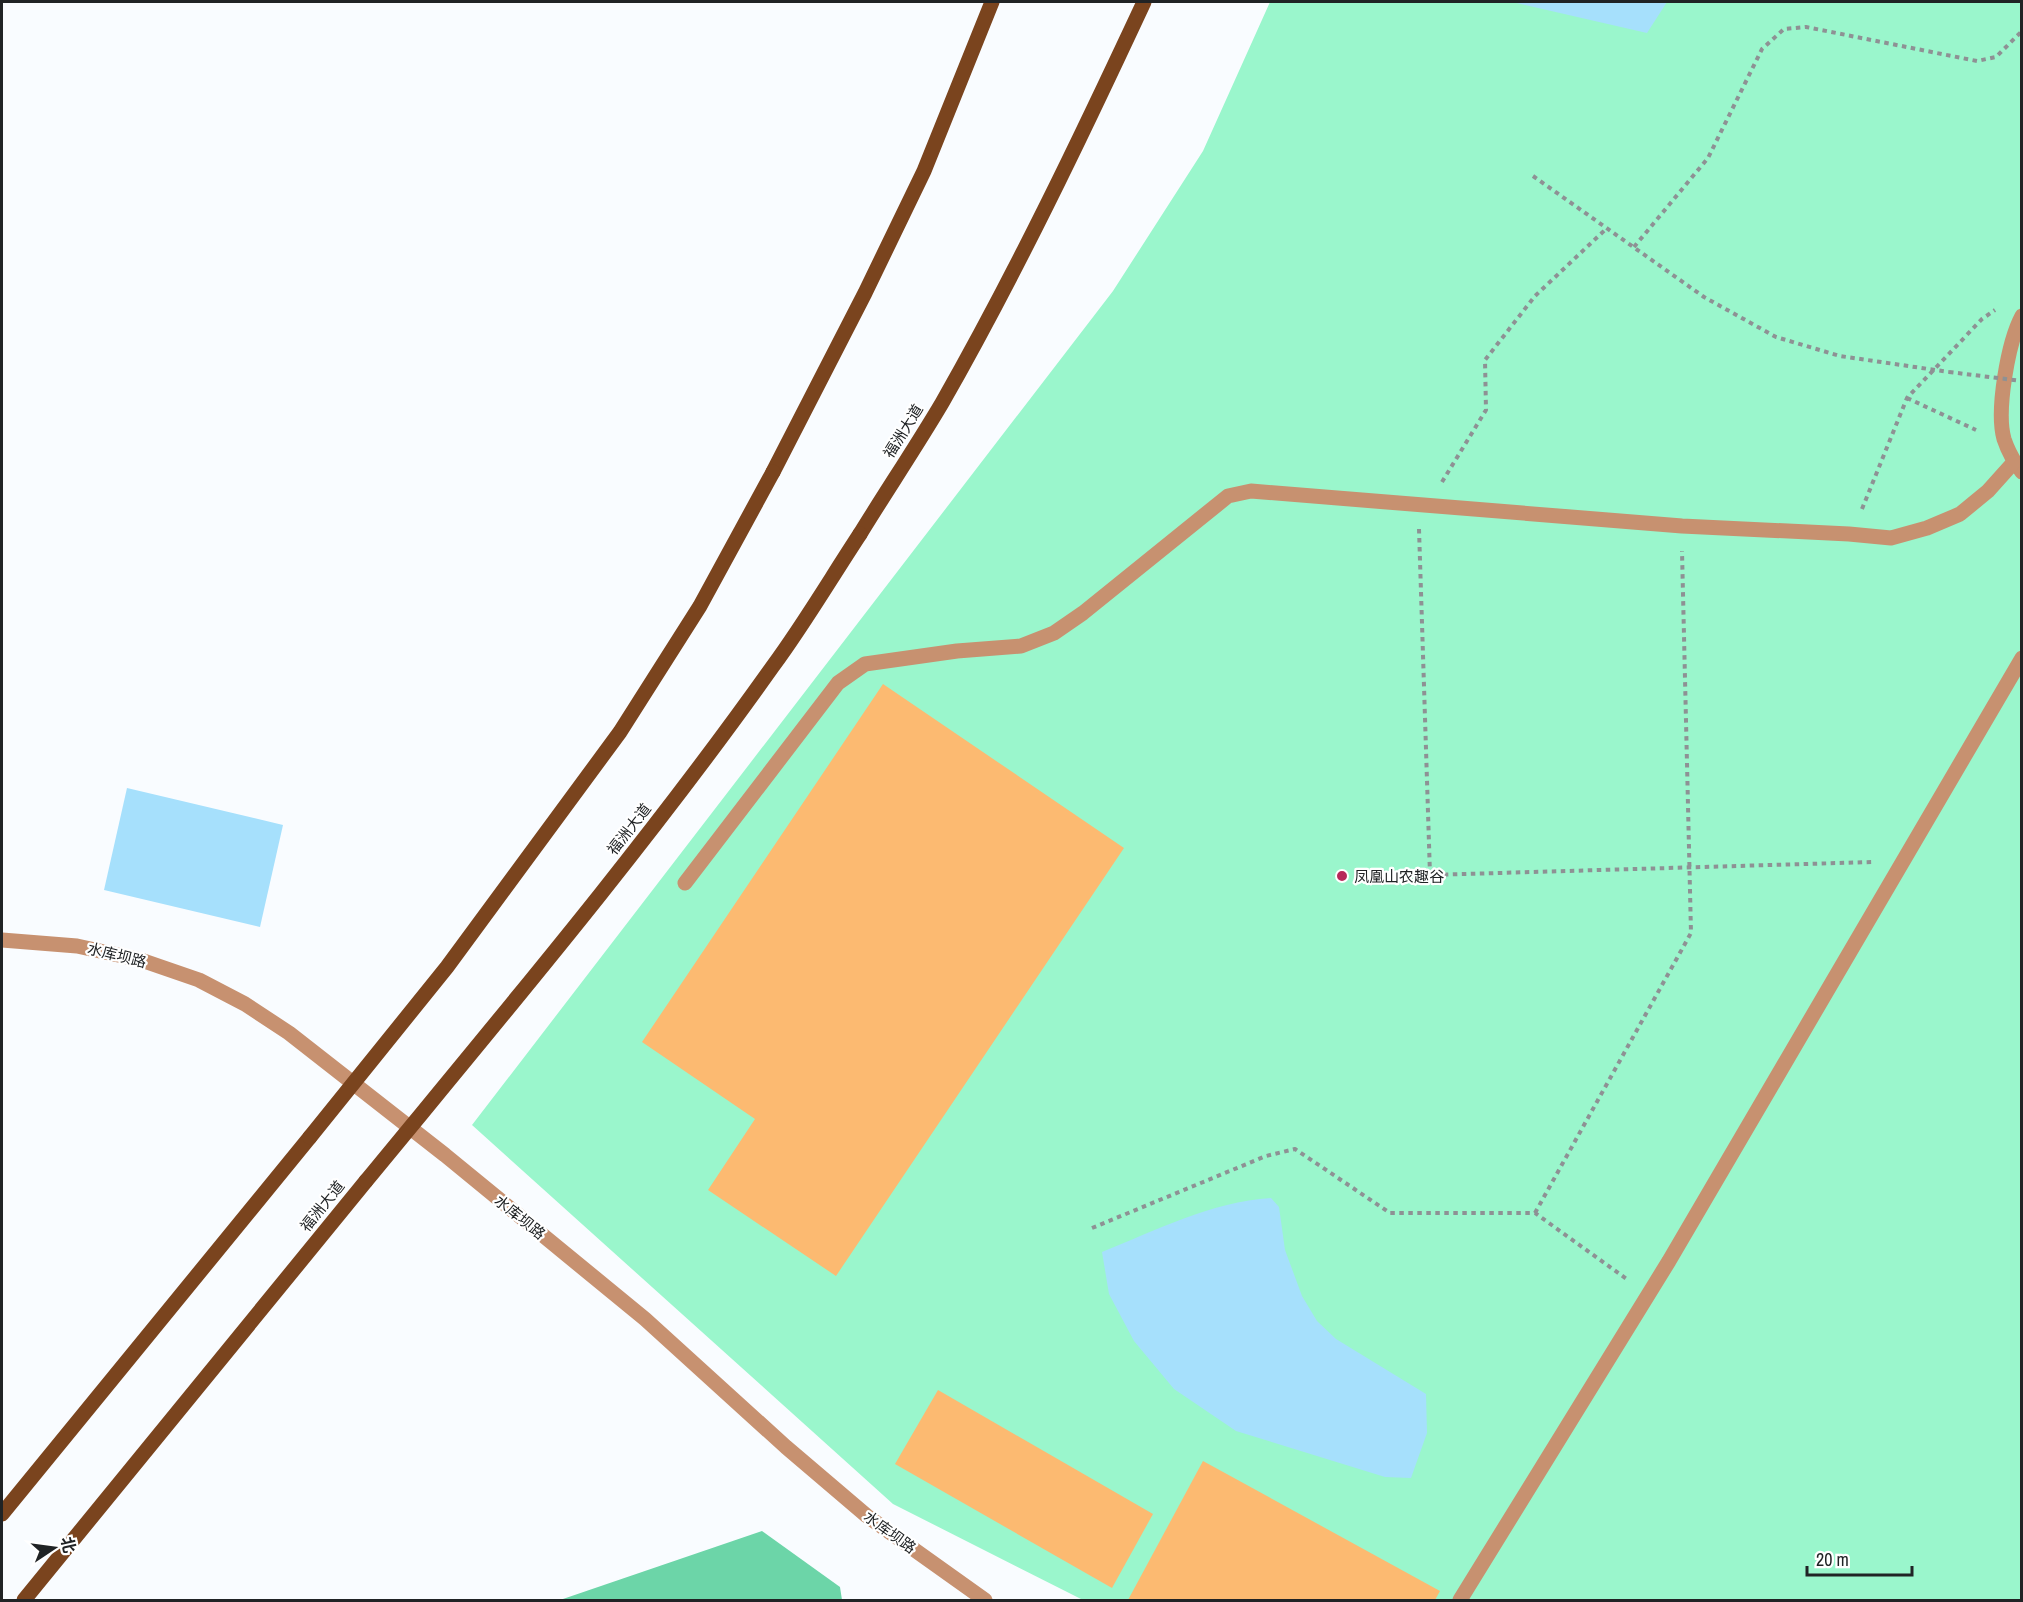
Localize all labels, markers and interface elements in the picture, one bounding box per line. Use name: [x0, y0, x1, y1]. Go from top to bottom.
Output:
street label: 福洲大道: [878, 400, 928, 462]
street label: 福洲大道: [602, 799, 656, 859]
place label: 凤凰山农趣谷: [1354, 866, 1444, 887]
marker: 凤凰山农趣谷: [1335, 869, 1349, 883]
street label: 水库坝路: [85, 938, 149, 972]
street label: 福洲大道: [295, 1176, 349, 1236]
street label: 水库坝路: [490, 1190, 550, 1244]
street label: 水库坝路: [860, 1506, 920, 1558]
north arrow: [24, 1518, 84, 1578]
text: 北: [56, 1534, 81, 1555]
scale bar: [1807, 1539, 1912, 1577]
text: 20 m: [1816, 1547, 1849, 1572]

